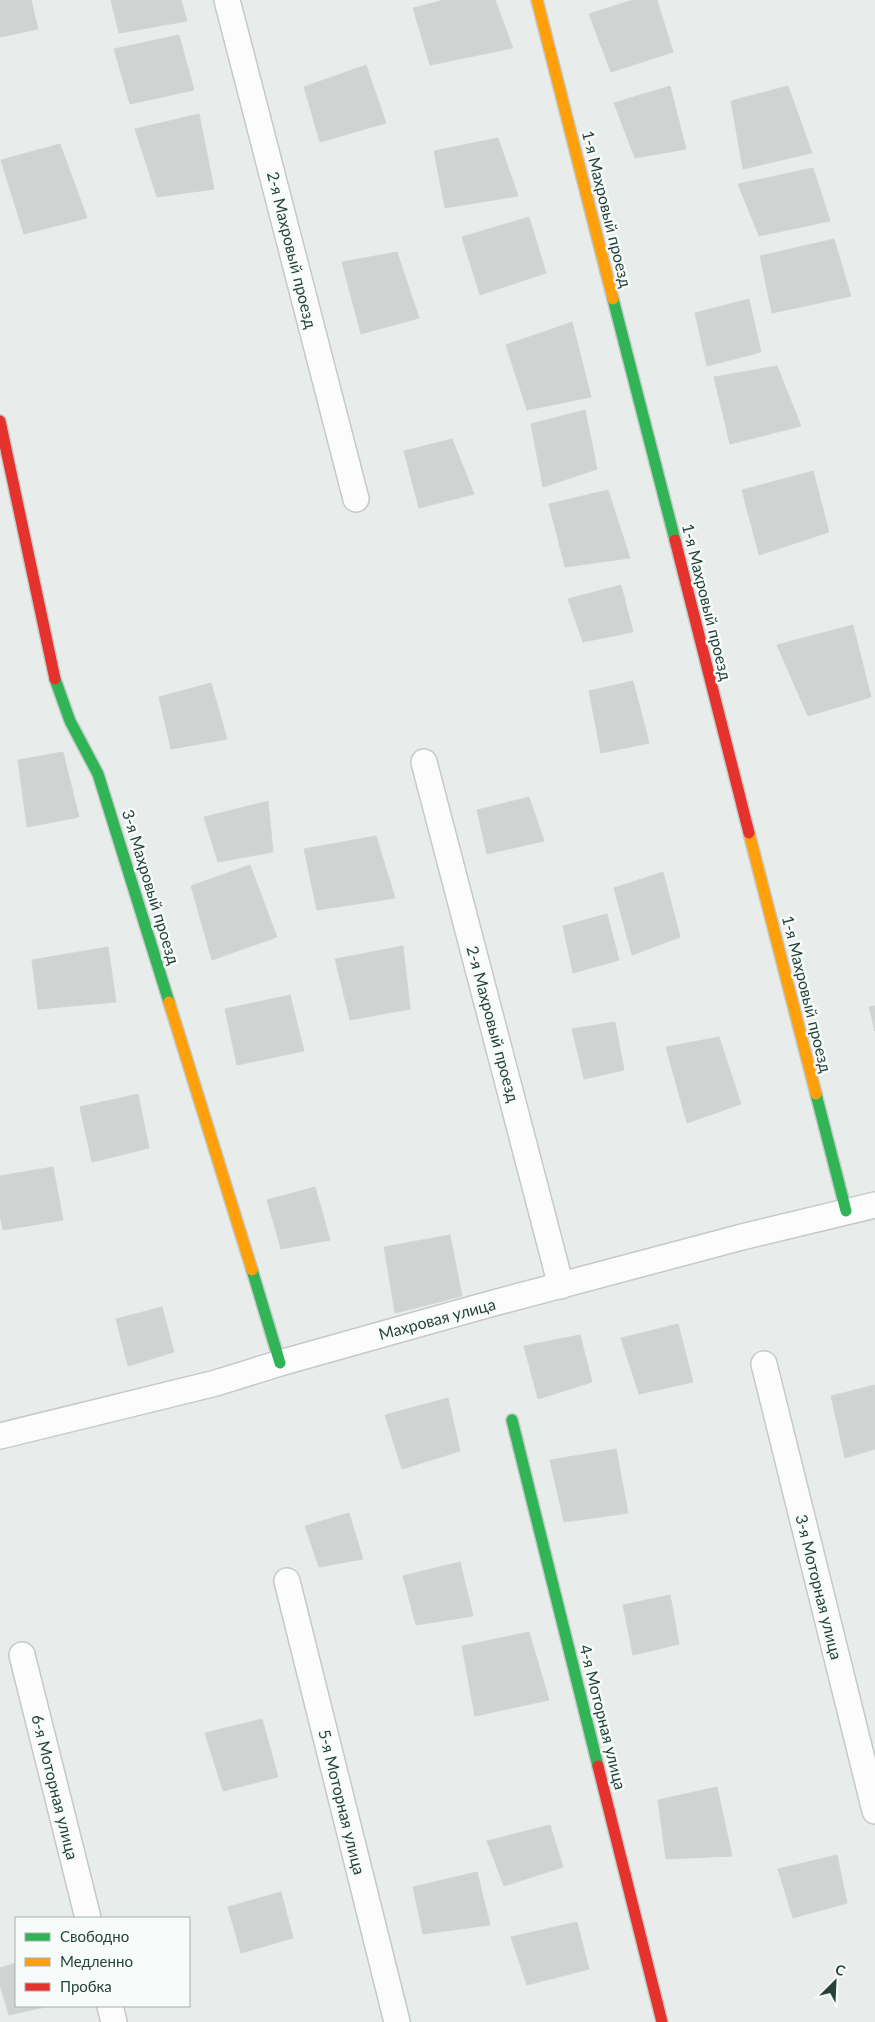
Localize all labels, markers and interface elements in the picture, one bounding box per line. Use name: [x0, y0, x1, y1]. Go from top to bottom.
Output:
street label: 1-я Махровый проезд: [579, 128, 636, 289]
street label: 2-я Махровый проезд: [264, 169, 321, 330]
street label: 1-я Махровый проезд: [679, 521, 736, 682]
street label: 3-я Махровый проезд: [119, 807, 184, 967]
street label: 1-я Махровый проезд: [779, 913, 836, 1074]
street label: 2-я Махровый проезд: [463, 944, 524, 1104]
street label: Махровая улица: [376, 1294, 497, 1343]
street label: 3-я Моторная улица: [792, 1512, 847, 1661]
street label: 4-я Моторная улица: [576, 1642, 631, 1791]
street label: 6-я Моторная улица: [28, 1712, 83, 1861]
street label: 5-я Моторная улица: [315, 1727, 370, 1876]
legend: [15, 1917, 190, 2007]
text: Свободно: [60, 1927, 129, 1945]
text: Медленно: [60, 1952, 133, 1970]
north arrow: [810, 1957, 860, 2007]
text: С: [833, 1960, 849, 1980]
text: Пробка: [60, 1977, 112, 1995]

